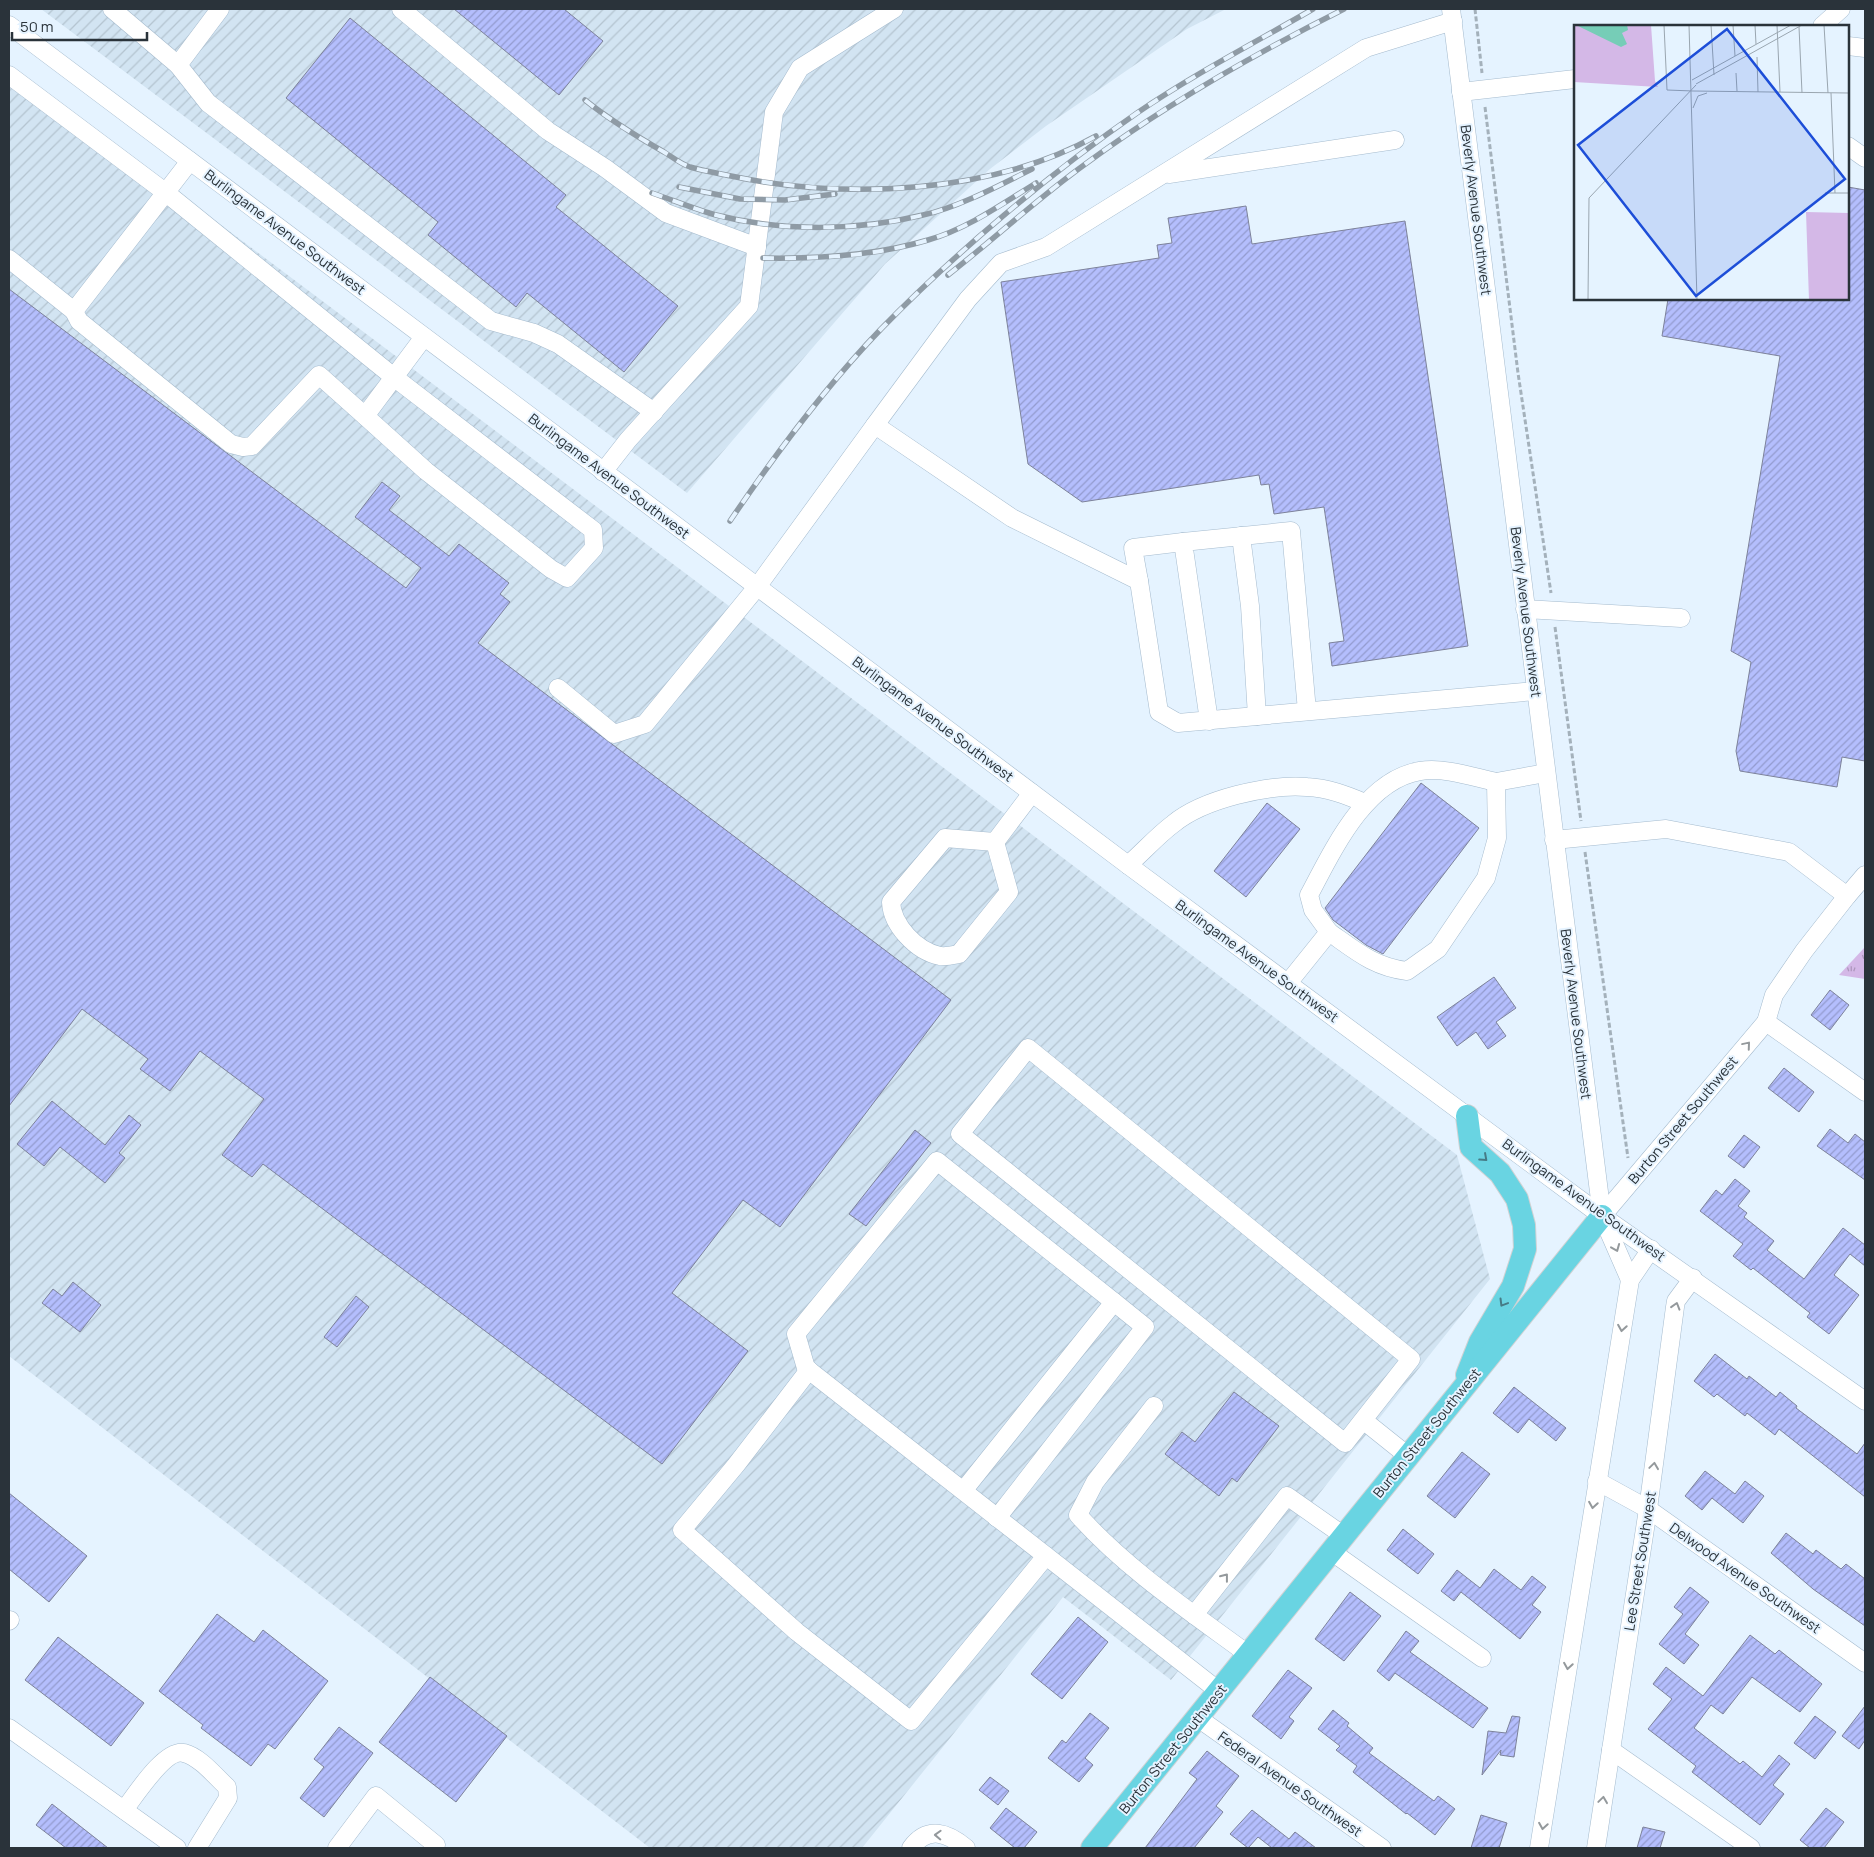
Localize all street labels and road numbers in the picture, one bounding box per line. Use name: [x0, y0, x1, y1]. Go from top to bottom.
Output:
street label: Beverly Avenue Southwest: [1457, 124, 1496, 297]
street label: Burlingame Avenue Southwest: [201, 165, 370, 299]
street label: Burlingame Avenue Southwest: [525, 409, 694, 543]
street label: Beverly Avenue Southwest: [1507, 526, 1546, 699]
street label: Burlingame Avenue Southwest: [849, 652, 1018, 786]
street label: Burlingame Avenue Southwest: [1172, 895, 1343, 1026]
street label: Beverly Avenue Southwest: [1557, 928, 1596, 1101]
street label: Burton Street Southwest: [1623, 1051, 1742, 1188]
street label: Burlingame Avenue Southwest: [1499, 1134, 1670, 1265]
street label: Burton Street Southwest: [1368, 1364, 1485, 1501]
street label: Lee Street Southwest: [1619, 1489, 1660, 1632]
street label: Delwood Avenue Southwest: [1666, 1518, 1825, 1637]
street label: Burton Street Southwest: [1114, 1680, 1231, 1817]
street label: Federal Avenue Southwest: [1215, 1727, 1366, 1841]

